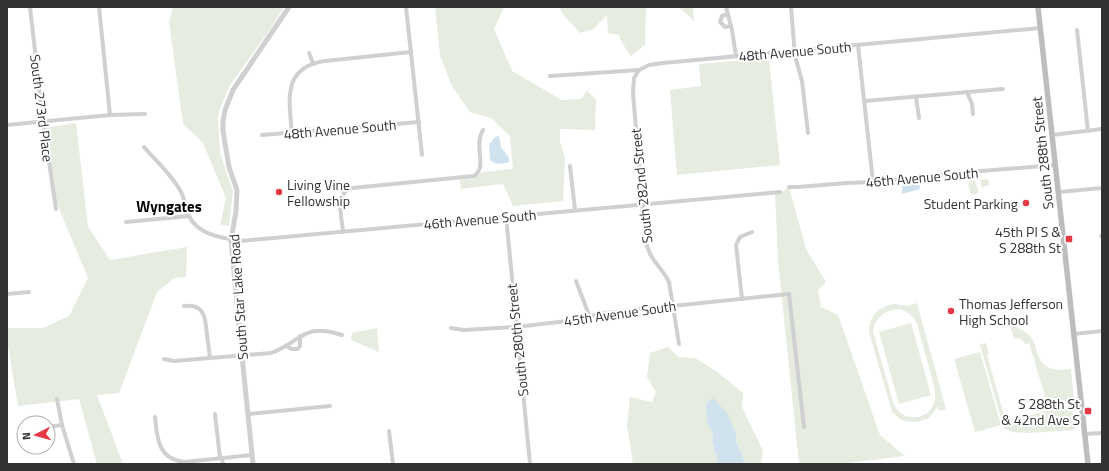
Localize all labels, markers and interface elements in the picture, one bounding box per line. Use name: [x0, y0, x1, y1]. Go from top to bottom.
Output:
street label: 48th Avenue South: [738, 36, 852, 66]
street label: South 273rd Place: [25, 53, 59, 163]
street label: South 288th Street: [1026, 96, 1058, 210]
street label: 48th Avenue South: [283, 114, 397, 144]
street label: South 282nd Street: [625, 127, 657, 245]
street label: 46th Avenue South: [865, 162, 979, 192]
place label: Living Vine Fellowship: [287, 174, 350, 211]
marker: Living Vine Fellowship: [274, 187, 284, 197]
place label: Student Parking: [924, 193, 1018, 214]
district label: Wyngates: [136, 195, 202, 218]
marker: Student Parking: [1021, 198, 1031, 208]
street label: 46th Avenue South: [423, 204, 537, 234]
place label: 45th Pl S & S 288th St: [995, 221, 1061, 258]
street label: South Star Lake Road: [223, 233, 253, 361]
marker: 45th Pl S & S 288th St: [1064, 234, 1074, 244]
street label: South 280th Street: [501, 283, 533, 397]
place label: Thomas Jefferson High School: [959, 293, 1063, 330]
street label: 45th Avenue South: [563, 295, 677, 331]
marker: Thomas Jefferson High School: [946, 306, 956, 316]
place label: S 288th St & 42nd Ave S: [1001, 393, 1080, 430]
marker: S 288th St & 42nd Ave S: [1083, 406, 1093, 416]
north arrow: [16, 415, 56, 455]
text: N: [18, 431, 34, 441]

